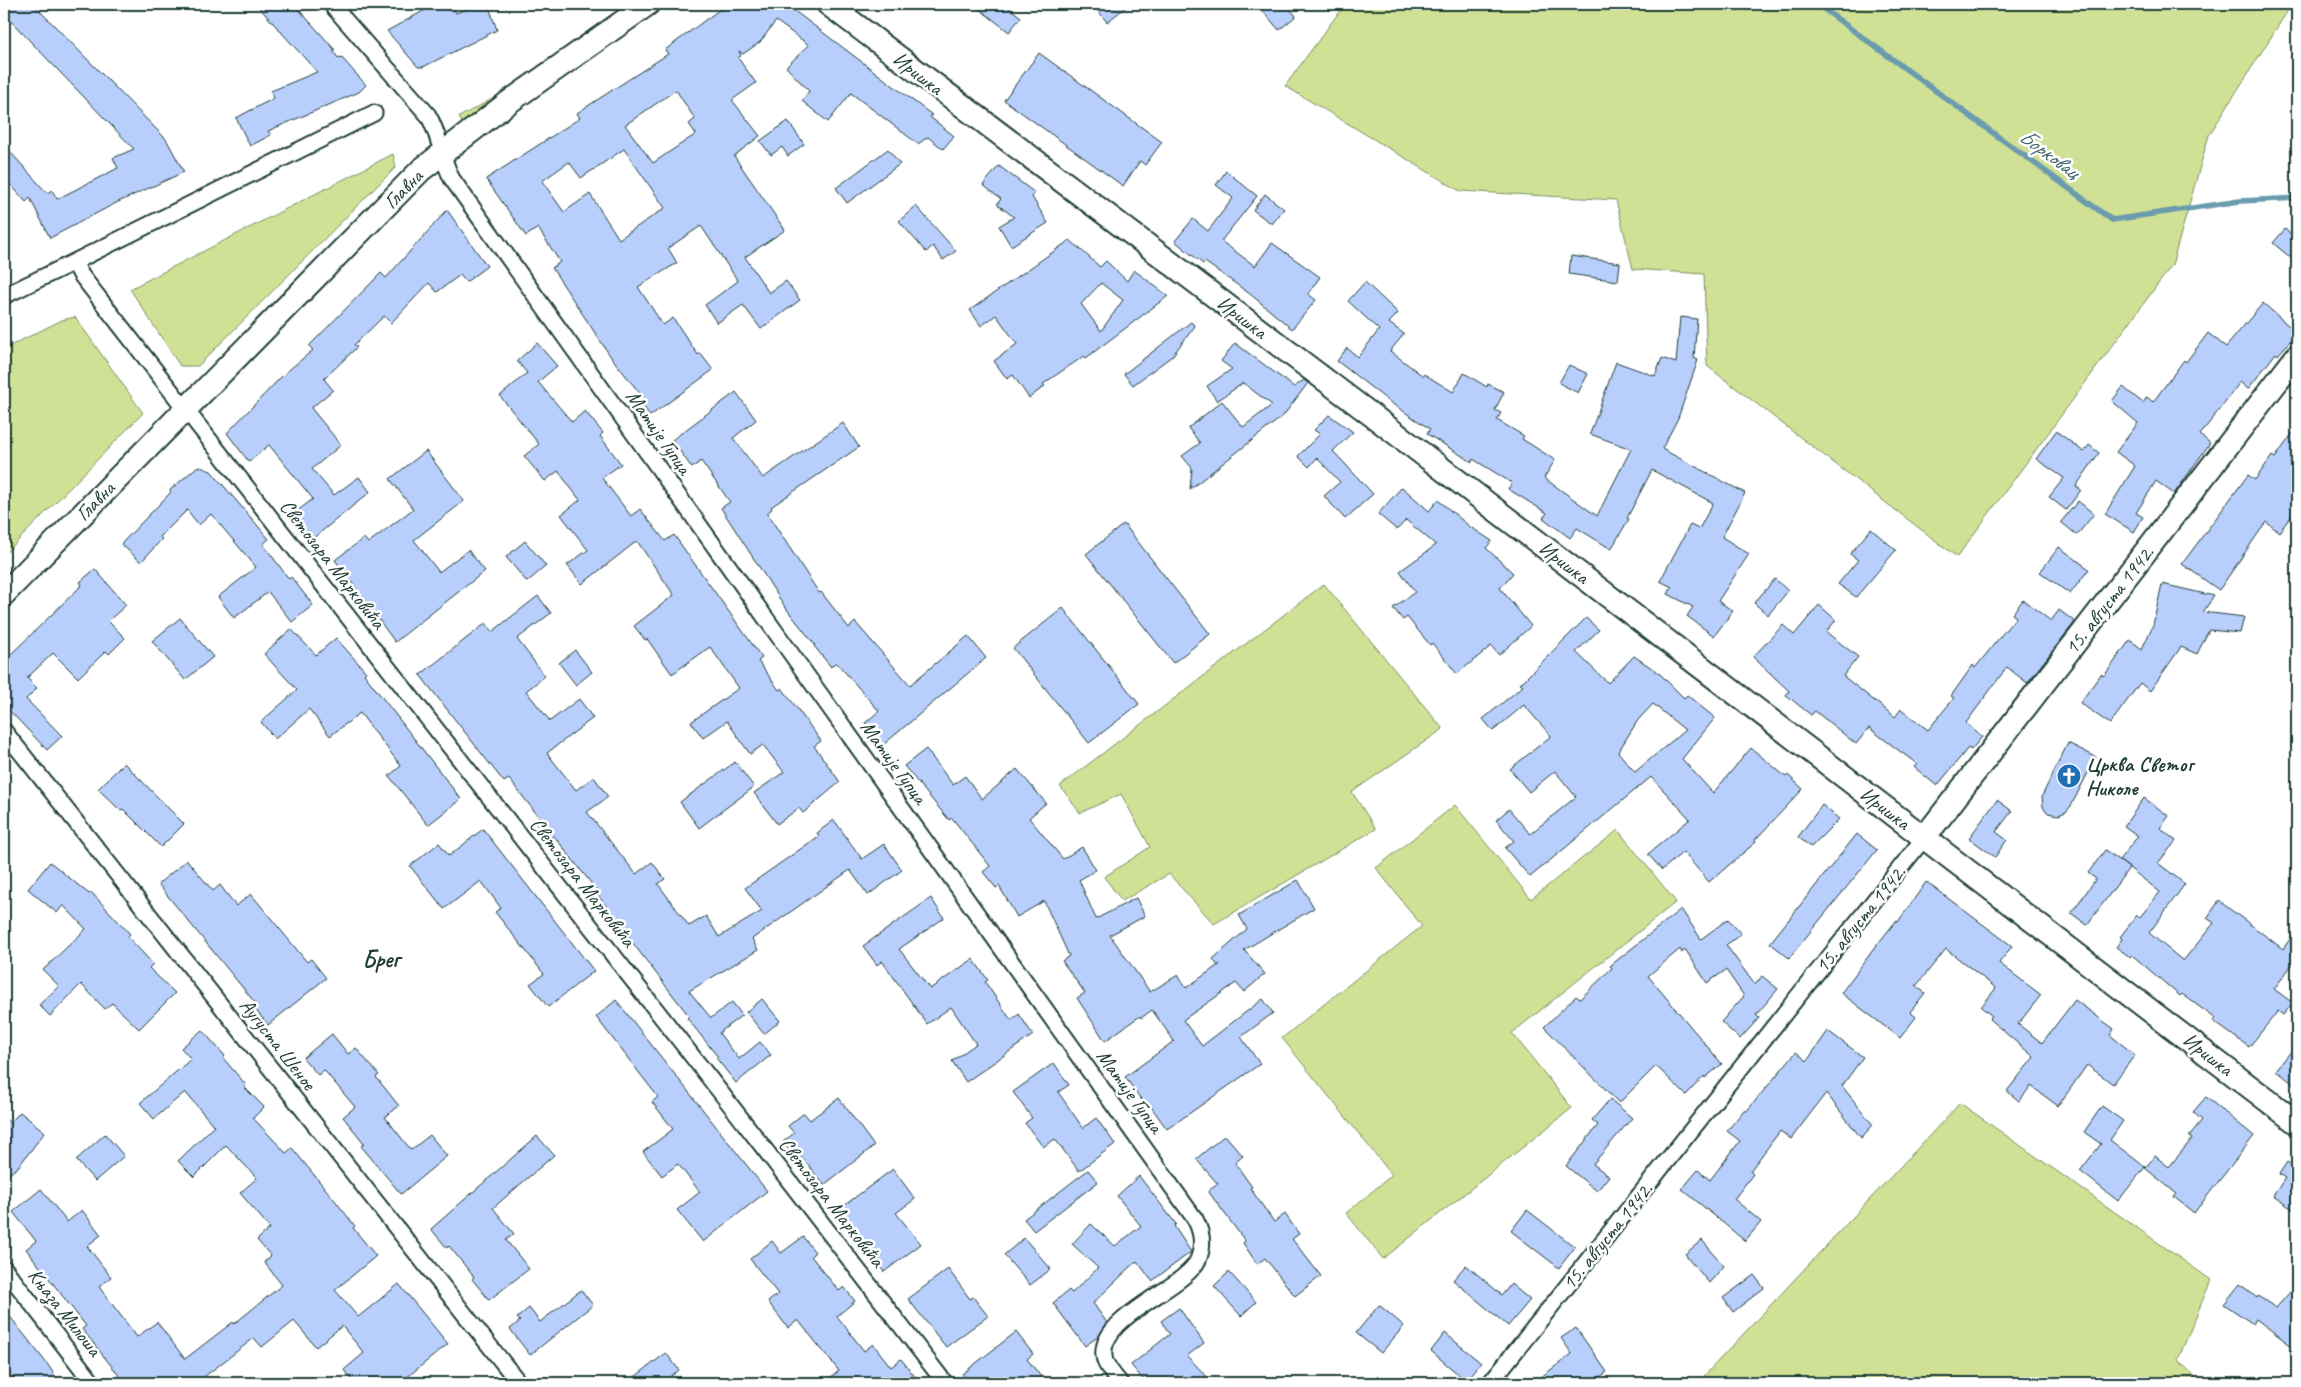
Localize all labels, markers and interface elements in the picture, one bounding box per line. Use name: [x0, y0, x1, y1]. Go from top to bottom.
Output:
street label: Иришка: [888, 45, 949, 101]
water label: Борковац: [2014, 123, 2087, 187]
street label: Главна: [378, 163, 429, 214]
street label: Иришка: [1212, 290, 1273, 345]
street label: Матије Гупца: [620, 385, 699, 481]
street label: Главна: [70, 475, 121, 526]
street label: Светозара Марковића: [274, 494, 393, 636]
street label: Иришка: [1534, 535, 1595, 590]
street label: 15. августа 1942.: [2058, 540, 2160, 660]
street label: Матије Гупца: [855, 715, 935, 811]
place label: Црква Светог Николе: [2086, 751, 2196, 801]
church icon: Црква Светог Николе: [2056, 763, 2082, 789]
street label: Иришка: [1855, 781, 1916, 836]
street label: Светозара Марковића: [524, 812, 643, 954]
street label: 15. августа 1942.: [1809, 859, 1912, 978]
district label: Брег: [362, 944, 403, 974]
street label: Аугуста Шеное: [234, 993, 323, 1096]
street label: Иришка: [2178, 1026, 2239, 1082]
street label: Матије Гупца: [1091, 1044, 1171, 1140]
street label: Светозара Марковића: [773, 1132, 892, 1274]
street label: 15. августа 1942.: [1556, 1176, 1659, 1295]
street label: Књаза Милоша: [22, 1263, 109, 1363]

